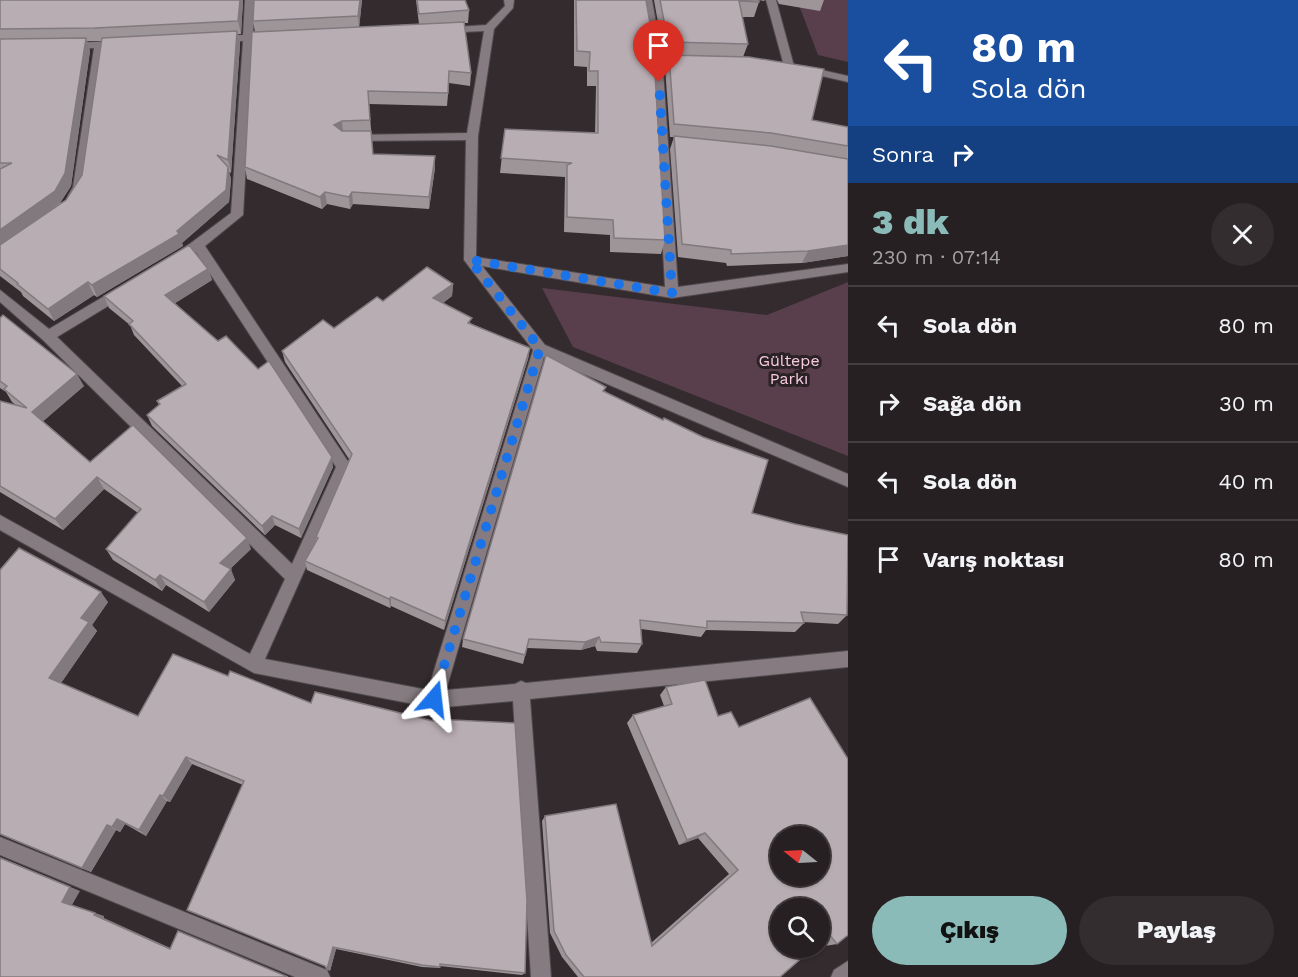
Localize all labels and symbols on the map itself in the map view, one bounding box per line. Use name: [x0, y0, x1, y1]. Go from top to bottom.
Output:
pin: [633, 20, 684, 82]
park label: Gültepe Parkı: [758, 351, 820, 388]
position arrow: [402, 667, 466, 731]
north arrow: [770, 826, 830, 886]

